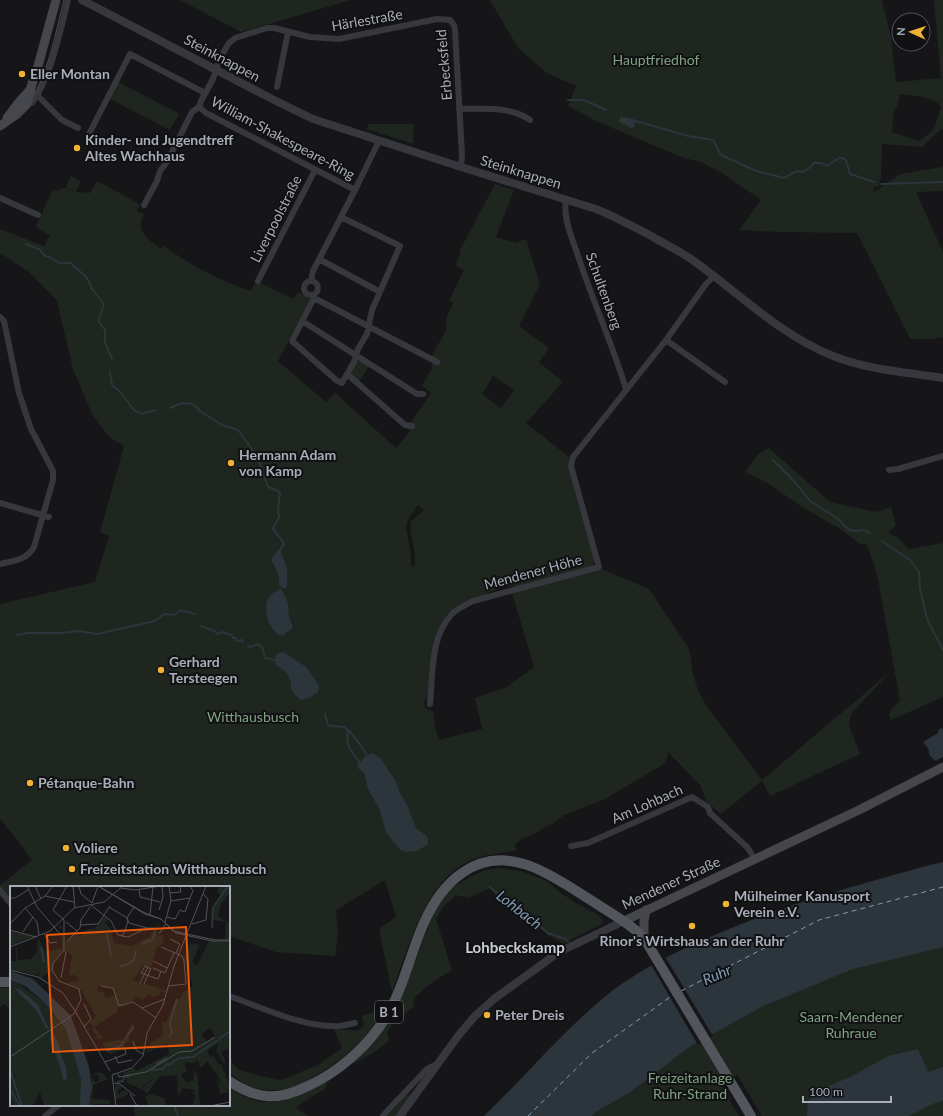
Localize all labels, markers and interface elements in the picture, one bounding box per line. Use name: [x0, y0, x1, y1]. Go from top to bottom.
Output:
street label: Härlestraße: [330, 5, 404, 34]
north arrow: [891, 12, 931, 52]
text: N: [894, 27, 907, 36]
street label: Erbecksfeld: [432, 29, 455, 101]
street label: Steinknappen: [181, 30, 263, 85]
park label: Hauptfriedhof: [613, 51, 699, 68]
place label: Eller Montan: [30, 65, 110, 82]
marker: Eller Montan: [17, 69, 27, 79]
street label: William-Shakespeare-Ring: [208, 92, 358, 183]
place label: Kinder- und Jugendtreff Altes Wachhaus: [84, 131, 234, 164]
marker: Kinder- und Jugendtreff Altes Wachhaus: [72, 143, 82, 153]
street label: Steinknappen: [479, 151, 564, 192]
street label: Liverpoolstraße: [246, 172, 305, 265]
street label: Schultenberg: [583, 250, 626, 332]
place label: Hermann Adam von Kamp: [239, 446, 336, 479]
marker: Hermann Adam von Kamp: [226, 458, 236, 468]
street label: Mendener Höhe: [482, 550, 584, 593]
place label: Gerhard Tersteegen: [169, 653, 237, 686]
marker: Gerhard Tersteegen: [156, 665, 166, 675]
park label: Witthausbusch: [207, 708, 299, 725]
place label: Pétanque-Bahn: [38, 774, 135, 791]
marker: Pétanque-Bahn: [25, 778, 35, 788]
street label: Am Lohbach: [608, 780, 685, 827]
place label: Voliere: [73, 839, 118, 856]
marker: Voliere: [61, 843, 71, 853]
street label: Mendener Straße: [619, 852, 723, 913]
place label: Freizeitstation Witthausbusch: [80, 860, 266, 877]
marker: Freizeitstation Witthausbusch: [67, 864, 77, 874]
inset map: [10, 886, 230, 1106]
water label: Lohbach: [493, 886, 546, 933]
place label: Mülheimer Kanusport Verein e.V.: [733, 887, 871, 920]
marker: Mülheimer Kanusport Verein e.V.: [721, 899, 731, 909]
marker: Rinor's Wirtshaus an der Ruhr: [687, 921, 697, 931]
place label: Rinor's Wirtshaus an der Ruhr: [600, 932, 785, 949]
district label: Lohbeckskamp: [465, 938, 565, 956]
water label: Ruhr: [699, 960, 735, 988]
road number: B 1: [375, 1001, 403, 1023]
place label: Peter Dreis: [495, 1006, 564, 1023]
park label: Saarn-Mendener Ruhraue: [799, 1008, 903, 1041]
marker: Peter Dreis: [482, 1010, 492, 1020]
park label: Freizeitanlage Ruhr-Strand: [648, 1069, 732, 1102]
scale bar: [803, 1078, 891, 1104]
text: 100 m: [809, 1084, 843, 1099]

